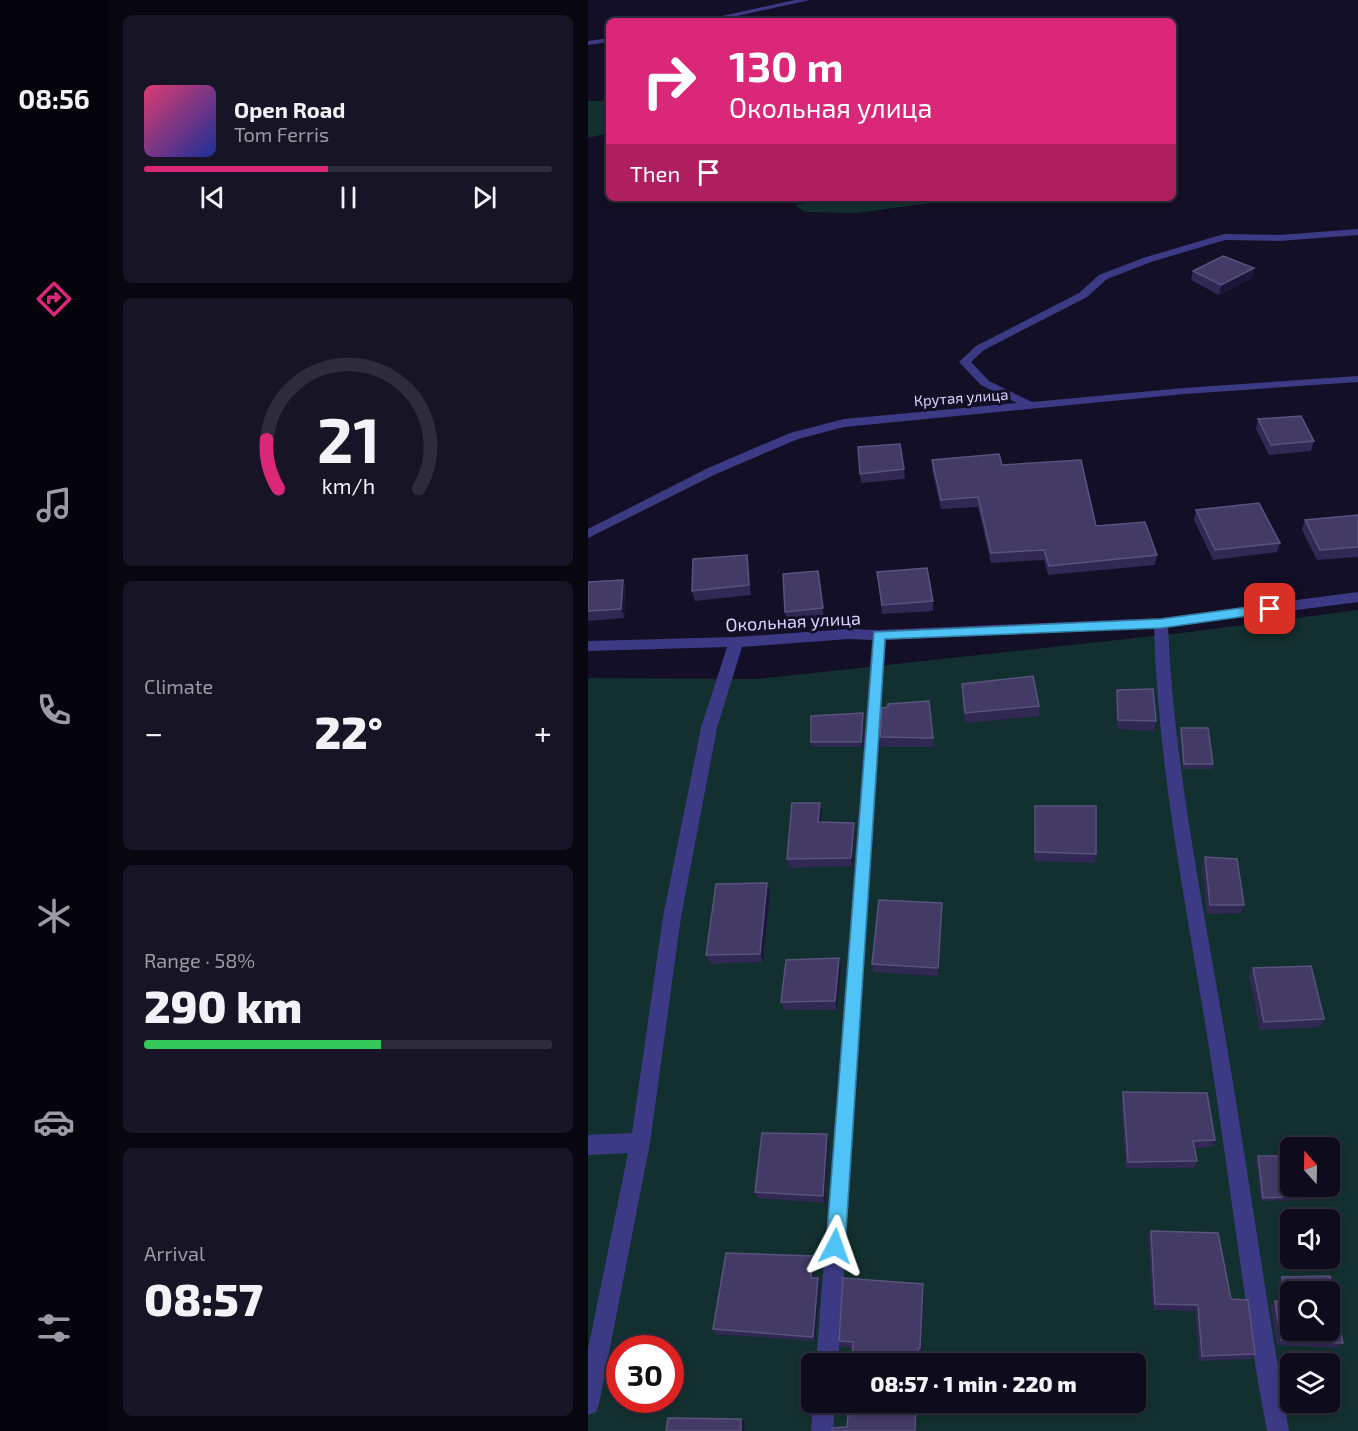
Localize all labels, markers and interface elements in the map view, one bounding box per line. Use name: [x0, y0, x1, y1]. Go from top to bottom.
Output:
text: 130 m: [729, 40, 844, 90]
icon: right: [630, 42, 708, 120]
text: 08:56: [18, 82, 90, 114]
text: Окольная улица: [729, 91, 932, 123]
text: Open Road: [234, 96, 346, 122]
text: Tom Ferris: [234, 122, 329, 146]
icon: arrive: [692, 156, 725, 189]
text: Then: [630, 160, 680, 186]
icon: previous: [196, 181, 229, 214]
icon: pause: [332, 181, 365, 214]
icon: next: [468, 181, 501, 214]
icon: directions: [33, 278, 75, 320]
street label: Крутая улица: [913, 385, 1009, 410]
text: 21: [316, 401, 380, 476]
text: km/h: [321, 474, 375, 499]
icon: music: [33, 484, 75, 526]
pin: [1244, 583, 1295, 634]
icon: arrive: [1253, 592, 1286, 625]
street label: Окольная улица: [725, 606, 861, 636]
text: Climate: [144, 674, 213, 698]
icon: phone: [33, 689, 75, 731]
text: 22°: [314, 704, 383, 758]
text: −: [144, 712, 163, 752]
text: +: [534, 712, 552, 752]
icon: climate: [33, 895, 75, 937]
text: Range · 58%: [144, 948, 255, 972]
text: 290 km: [144, 978, 302, 1032]
icon: car: [33, 1101, 75, 1143]
north arrow: [1280, 1137, 1340, 1197]
map controls: [1280, 1137, 1340, 1413]
button: sound: [1280, 1209, 1340, 1269]
position arrow: [803, 1214, 867, 1278]
text: Arrival: [144, 1241, 205, 1265]
text: 08:57: [144, 1271, 263, 1325]
button: search: [1280, 1281, 1340, 1341]
icon: filters: [33, 1307, 75, 1349]
speed limit sign: 30: [606, 1335, 684, 1413]
button: layers: [1280, 1353, 1340, 1413]
text: 08:57 · 1 min · 220 m: [870, 1370, 1077, 1396]

